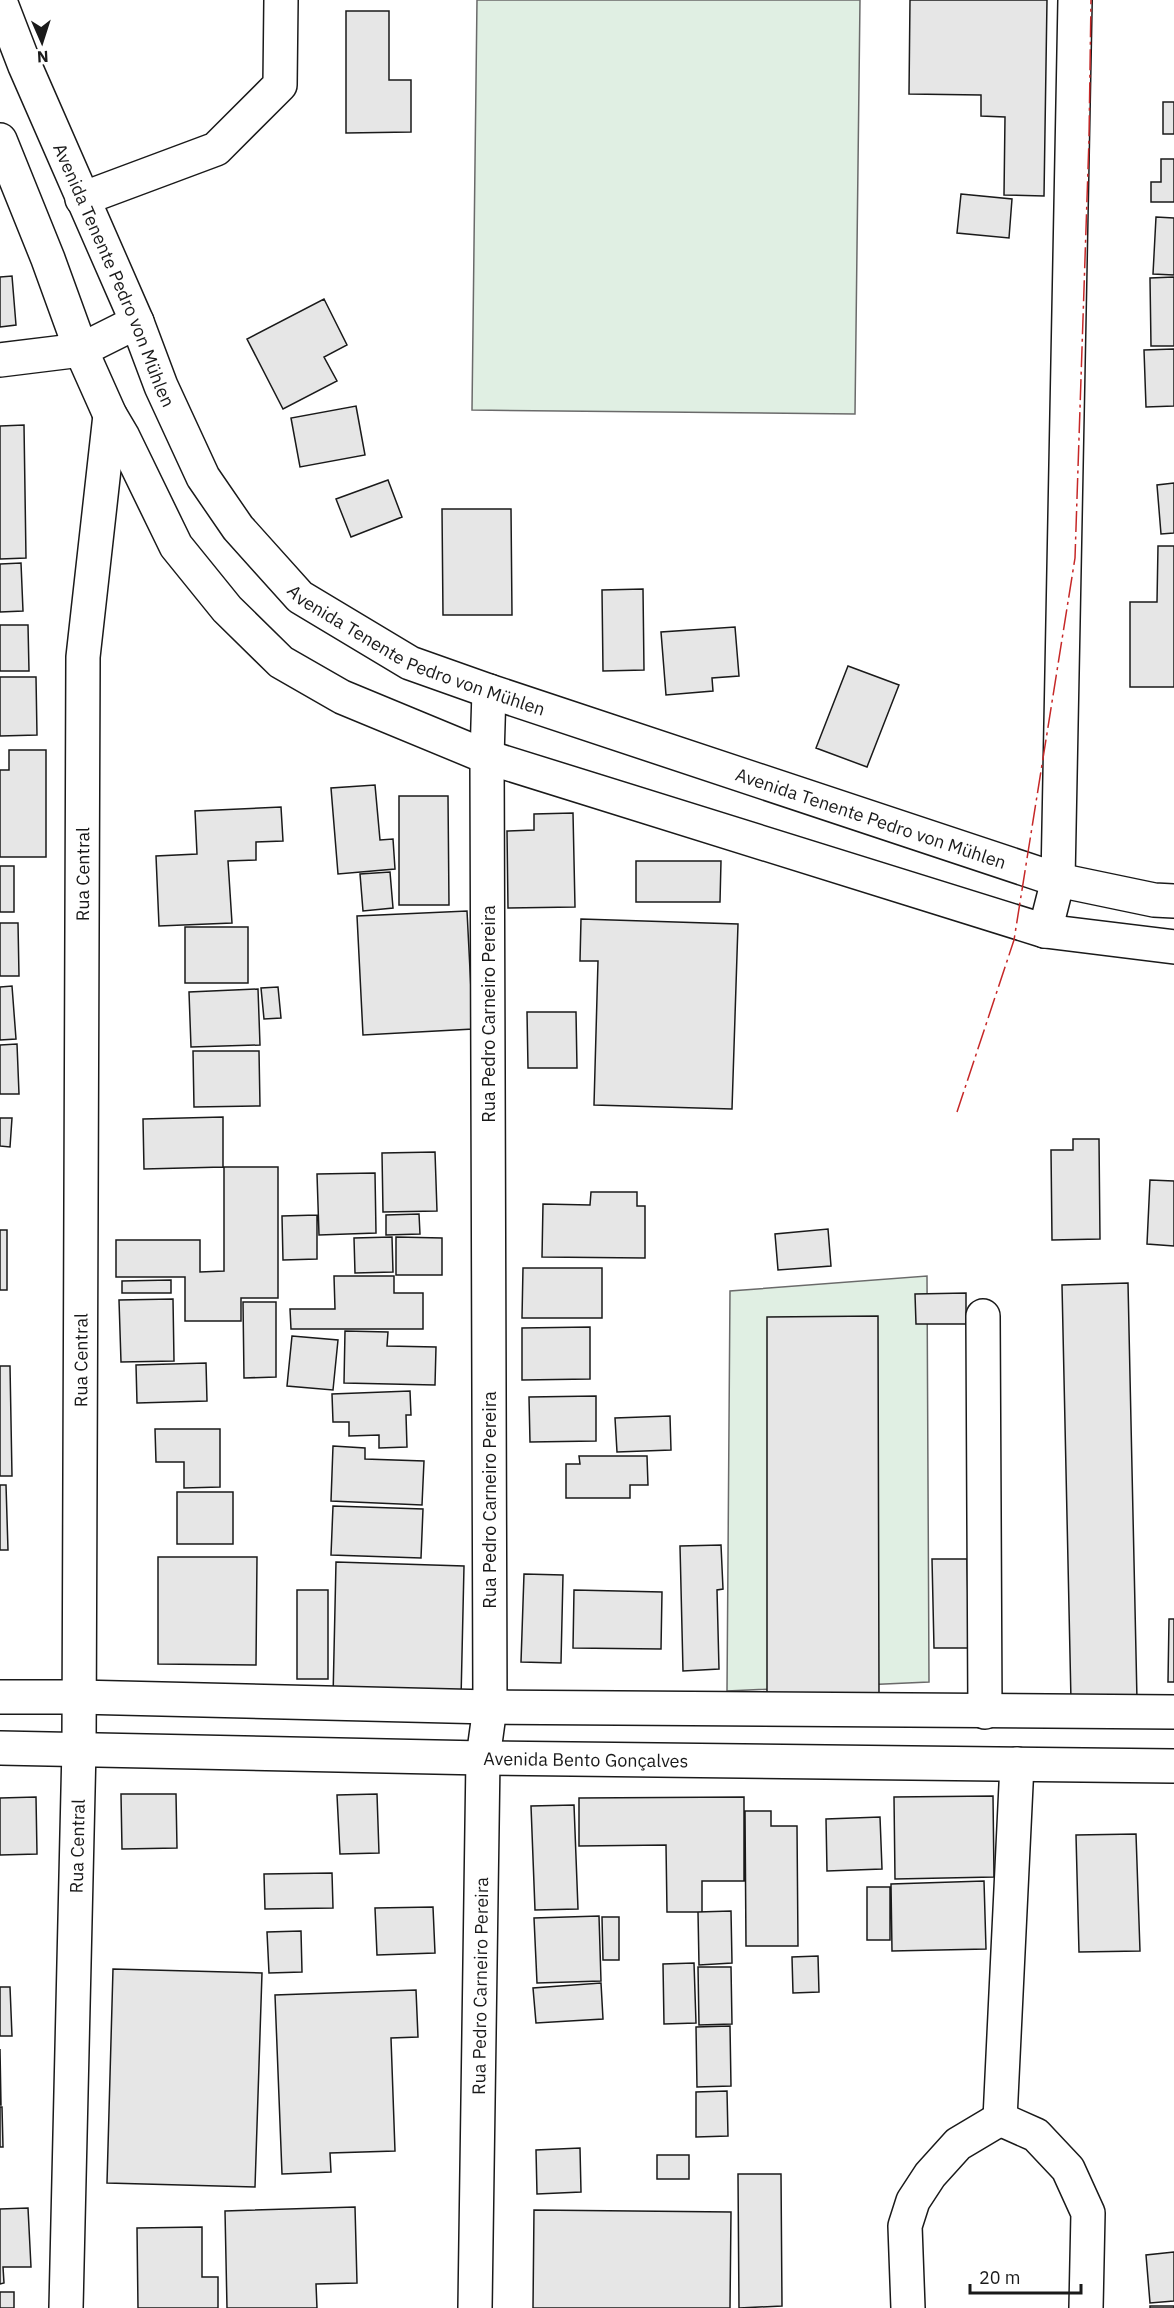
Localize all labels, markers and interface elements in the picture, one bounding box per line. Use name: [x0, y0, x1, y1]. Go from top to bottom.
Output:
north arrow: [12, 12, 72, 72]
text: N: [36, 47, 49, 67]
street label: Avenida Tenente Pedro von Mühlen: [49, 140, 180, 410]
street label: Avenida Tenente Pedro von Mühlen: [283, 580, 548, 720]
street label: Avenida Tenente Pedro von Mühlen: [733, 762, 1009, 874]
street label: Rua Central: [71, 827, 94, 921]
street label: Rua Pedro Carneiro Pereira: [477, 905, 500, 1123]
street label: Rua Central: [69, 1313, 92, 1407]
street label: Rua Pedro Carneiro Pereira: [478, 1391, 501, 1609]
street label: Avenida Bento Gonçalves: [483, 1747, 689, 1772]
street label: Rua Central: [64, 1799, 89, 1894]
street label: Rua Pedro Carneiro Pereira: [467, 1877, 493, 2095]
scale bar: [970, 2257, 1081, 2295]
text: 20 m: [979, 2266, 1021, 2289]

